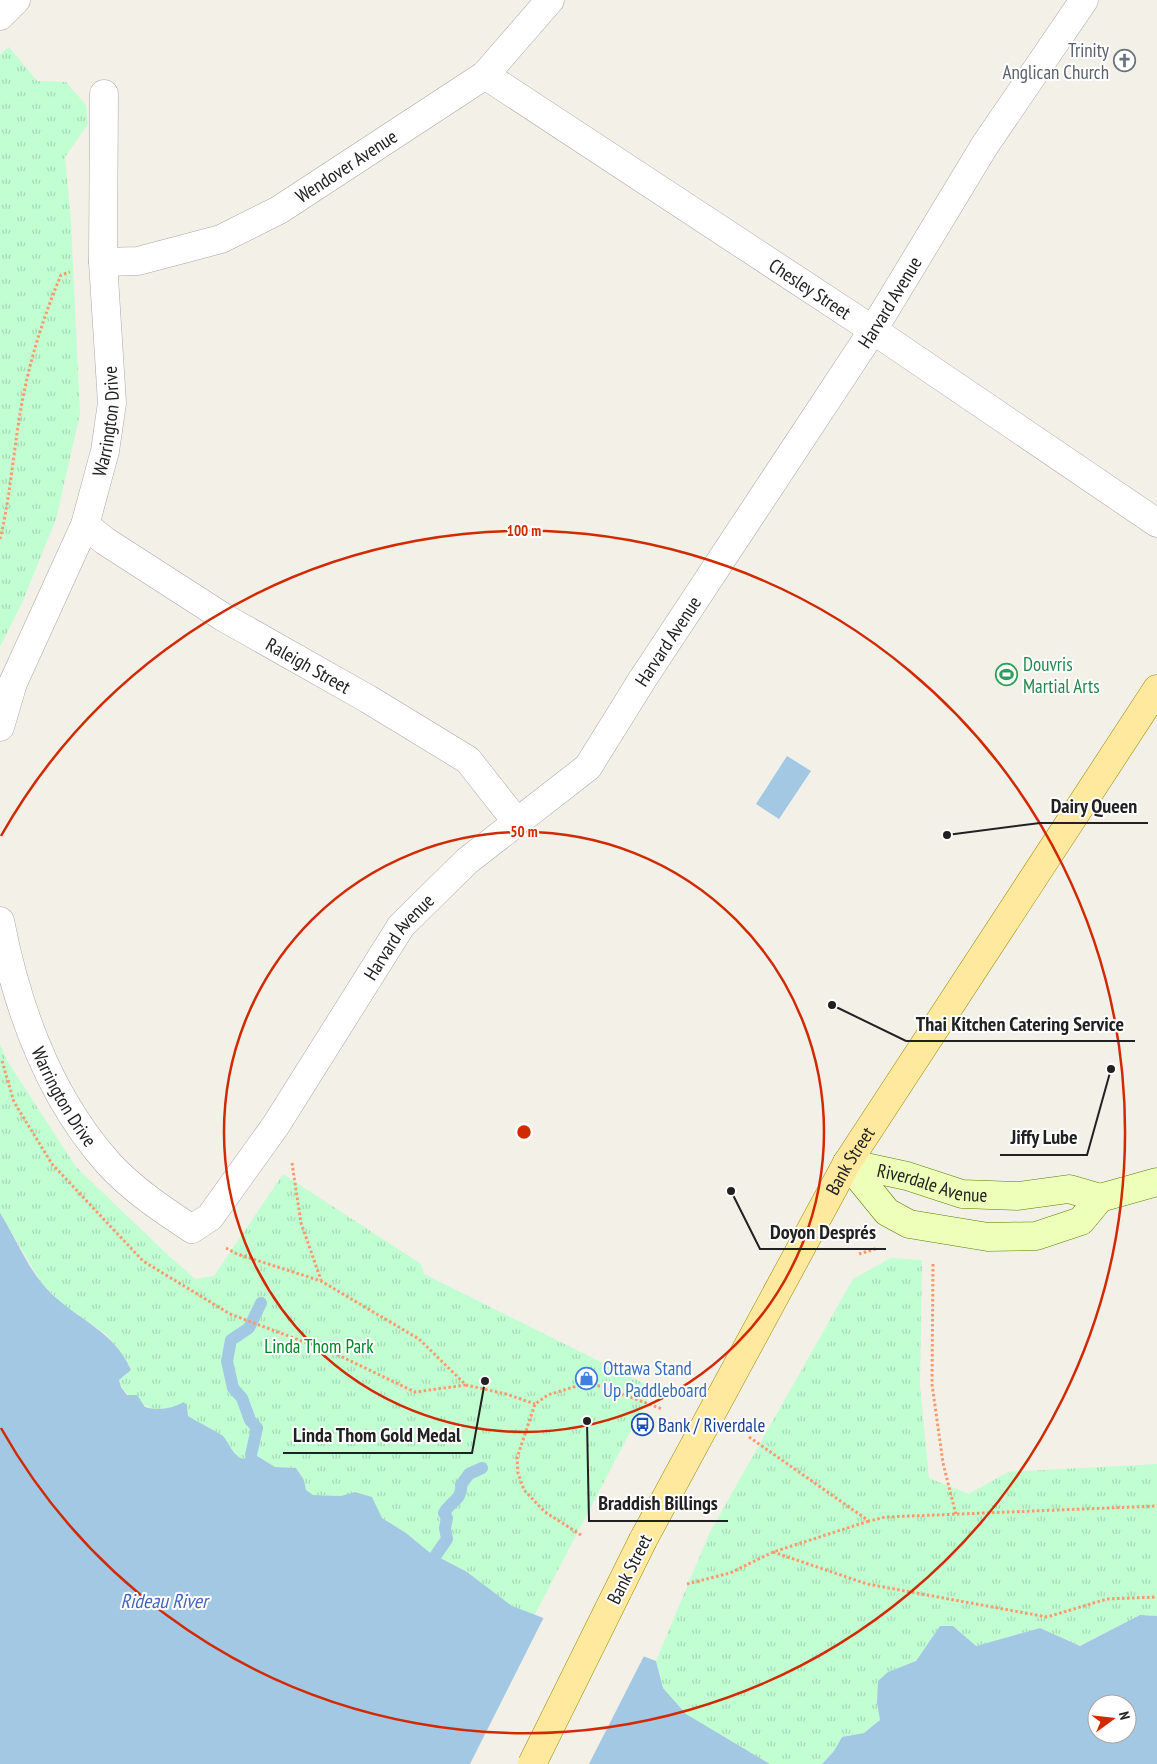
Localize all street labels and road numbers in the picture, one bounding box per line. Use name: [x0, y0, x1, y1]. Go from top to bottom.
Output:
street label: Wendover Avenue: [291, 124, 402, 208]
street label: Harvard Avenue: [852, 252, 927, 353]
street label: Chesley Street: [764, 253, 856, 325]
street label: Warrington Drive: [87, 365, 124, 479]
street label: Harvard Avenue: [629, 591, 706, 691]
street label: Raleigh Street: [262, 632, 355, 699]
street label: Harvard Avenue: [358, 888, 439, 985]
street label: Warrington Drive: [26, 1043, 102, 1151]
street label: Bank Street: [820, 1122, 880, 1199]
street label: Riverdale Avenue: [875, 1158, 988, 1207]
street label: Bank Street: [601, 1529, 657, 1608]

